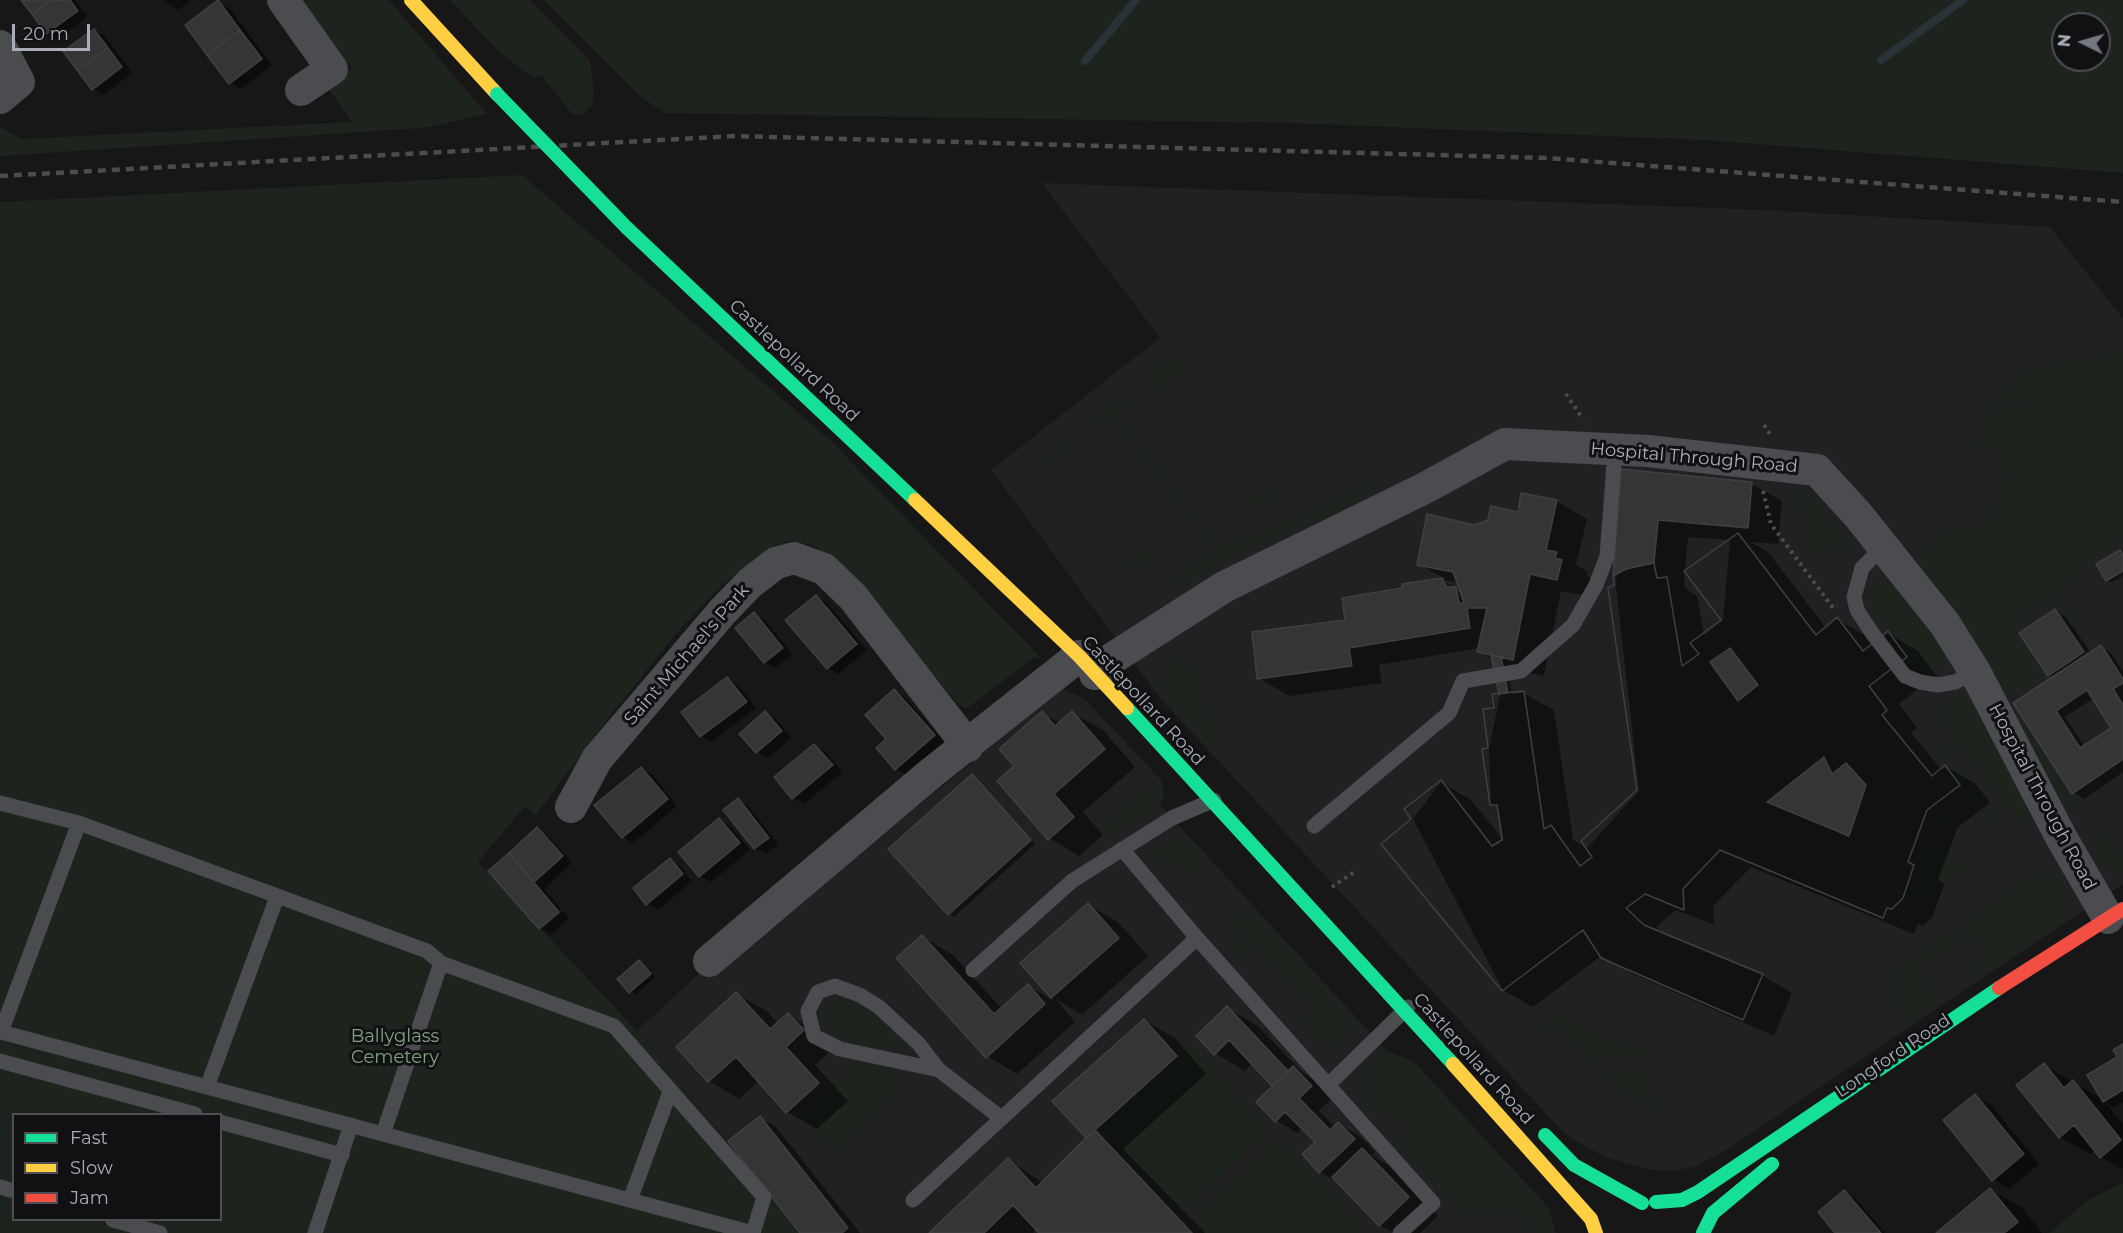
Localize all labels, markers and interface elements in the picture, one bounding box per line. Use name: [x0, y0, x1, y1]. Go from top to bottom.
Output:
scale bar: [15, 12, 93, 50]
north arrow: [2051, 12, 2111, 72]
text: 20 m: [23, 23, 69, 45]
text: N: [2055, 33, 2075, 48]
street label: Castlepollard Road: [725, 295, 863, 427]
street label: Hospital Through Road: [1590, 438, 1798, 478]
street label: Saint Michael's Park: [620, 580, 754, 730]
street label: Castlepollard Road: [1077, 632, 1209, 770]
street label: Hospital Through Road: [1984, 700, 2100, 894]
street label: Castlepollard Road: [1408, 989, 1538, 1129]
street label: Longford Road: [1831, 1009, 1955, 1103]
park label: Ballyglass Cemetery: [351, 1026, 439, 1068]
legend: [12, 1113, 222, 1221]
text: Fast: [70, 1127, 108, 1149]
text: Slow: [70, 1157, 113, 1179]
text: Jam: [70, 1187, 109, 1209]

